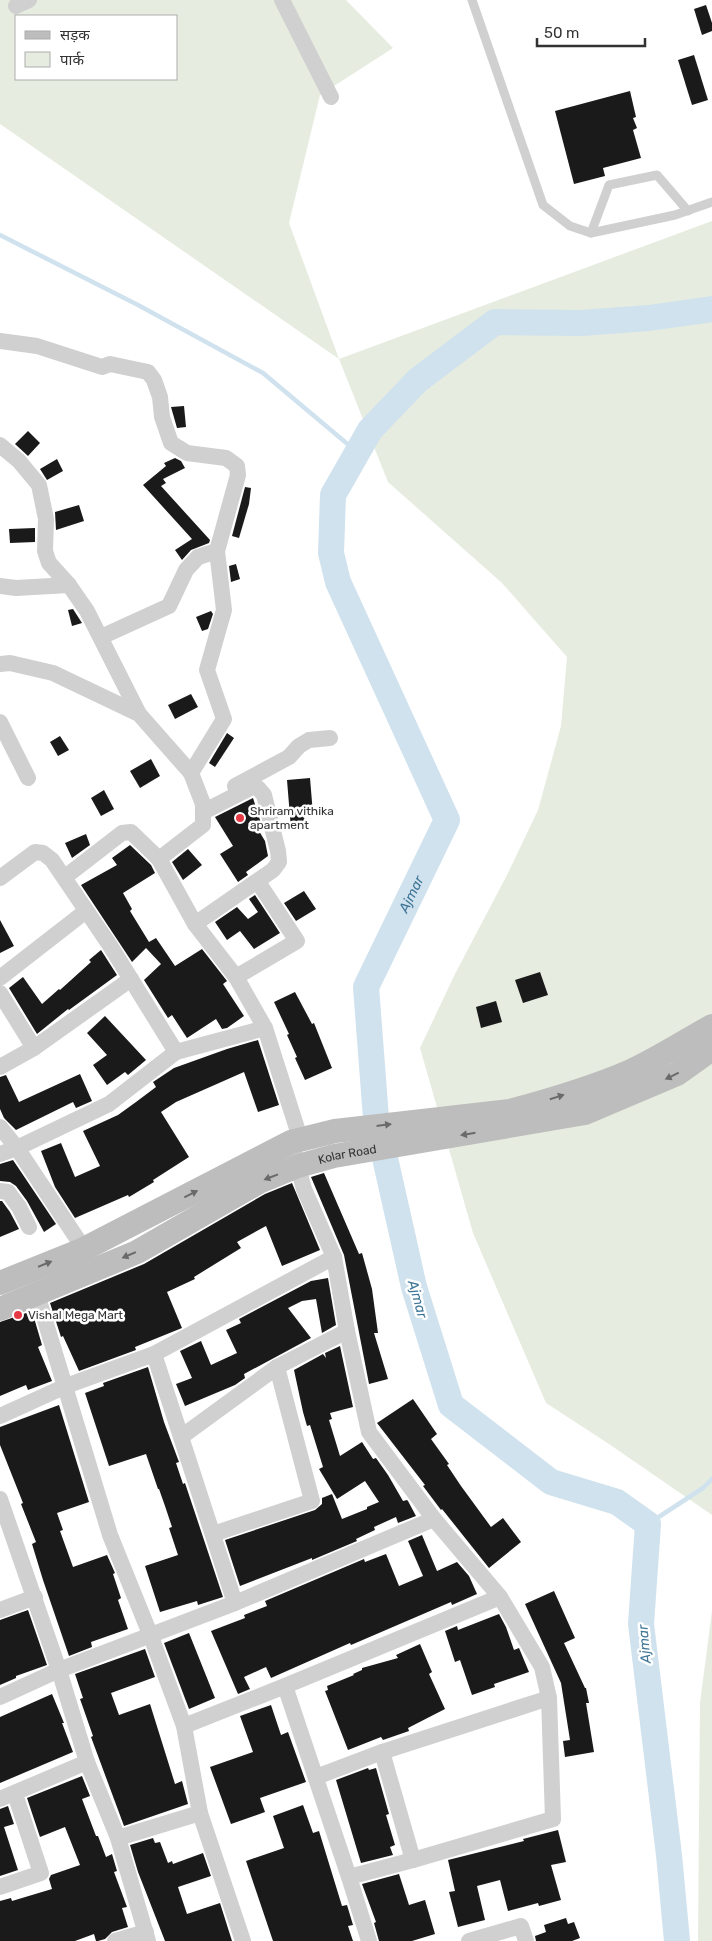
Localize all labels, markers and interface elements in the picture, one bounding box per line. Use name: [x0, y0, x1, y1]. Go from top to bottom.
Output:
legend: [15, 15, 178, 80]
scale bar: [537, 15, 644, 47]
text: 50 m: [544, 24, 579, 42]
text: सड़क: [60, 26, 90, 44]
text: पार्क: [60, 51, 84, 69]
place label: Shriram vithika apartment: [250, 804, 334, 832]
marker: Shriram vithika apartment: [234, 812, 246, 824]
water label: Ajmar: [395, 872, 428, 917]
one-way arrow: [664, 1072, 679, 1080]
one-way arrow: [550, 1093, 565, 1100]
one-way arrow: [376, 1121, 392, 1129]
one-way arrow: [460, 1131, 476, 1139]
street label: Kolar Road: [317, 1142, 378, 1167]
one-way arrow: [263, 1173, 278, 1181]
one-way arrow: [184, 1190, 199, 1198]
one-way arrow: [122, 1252, 136, 1260]
one-way arrow: [38, 1260, 52, 1268]
water label: Ajmar: [404, 1277, 431, 1321]
place label: Vishal Mega Mart: [28, 1308, 123, 1322]
marker: Vishal Mega Mart: [12, 1309, 24, 1321]
water label: Ajmar: [634, 1623, 655, 1665]

